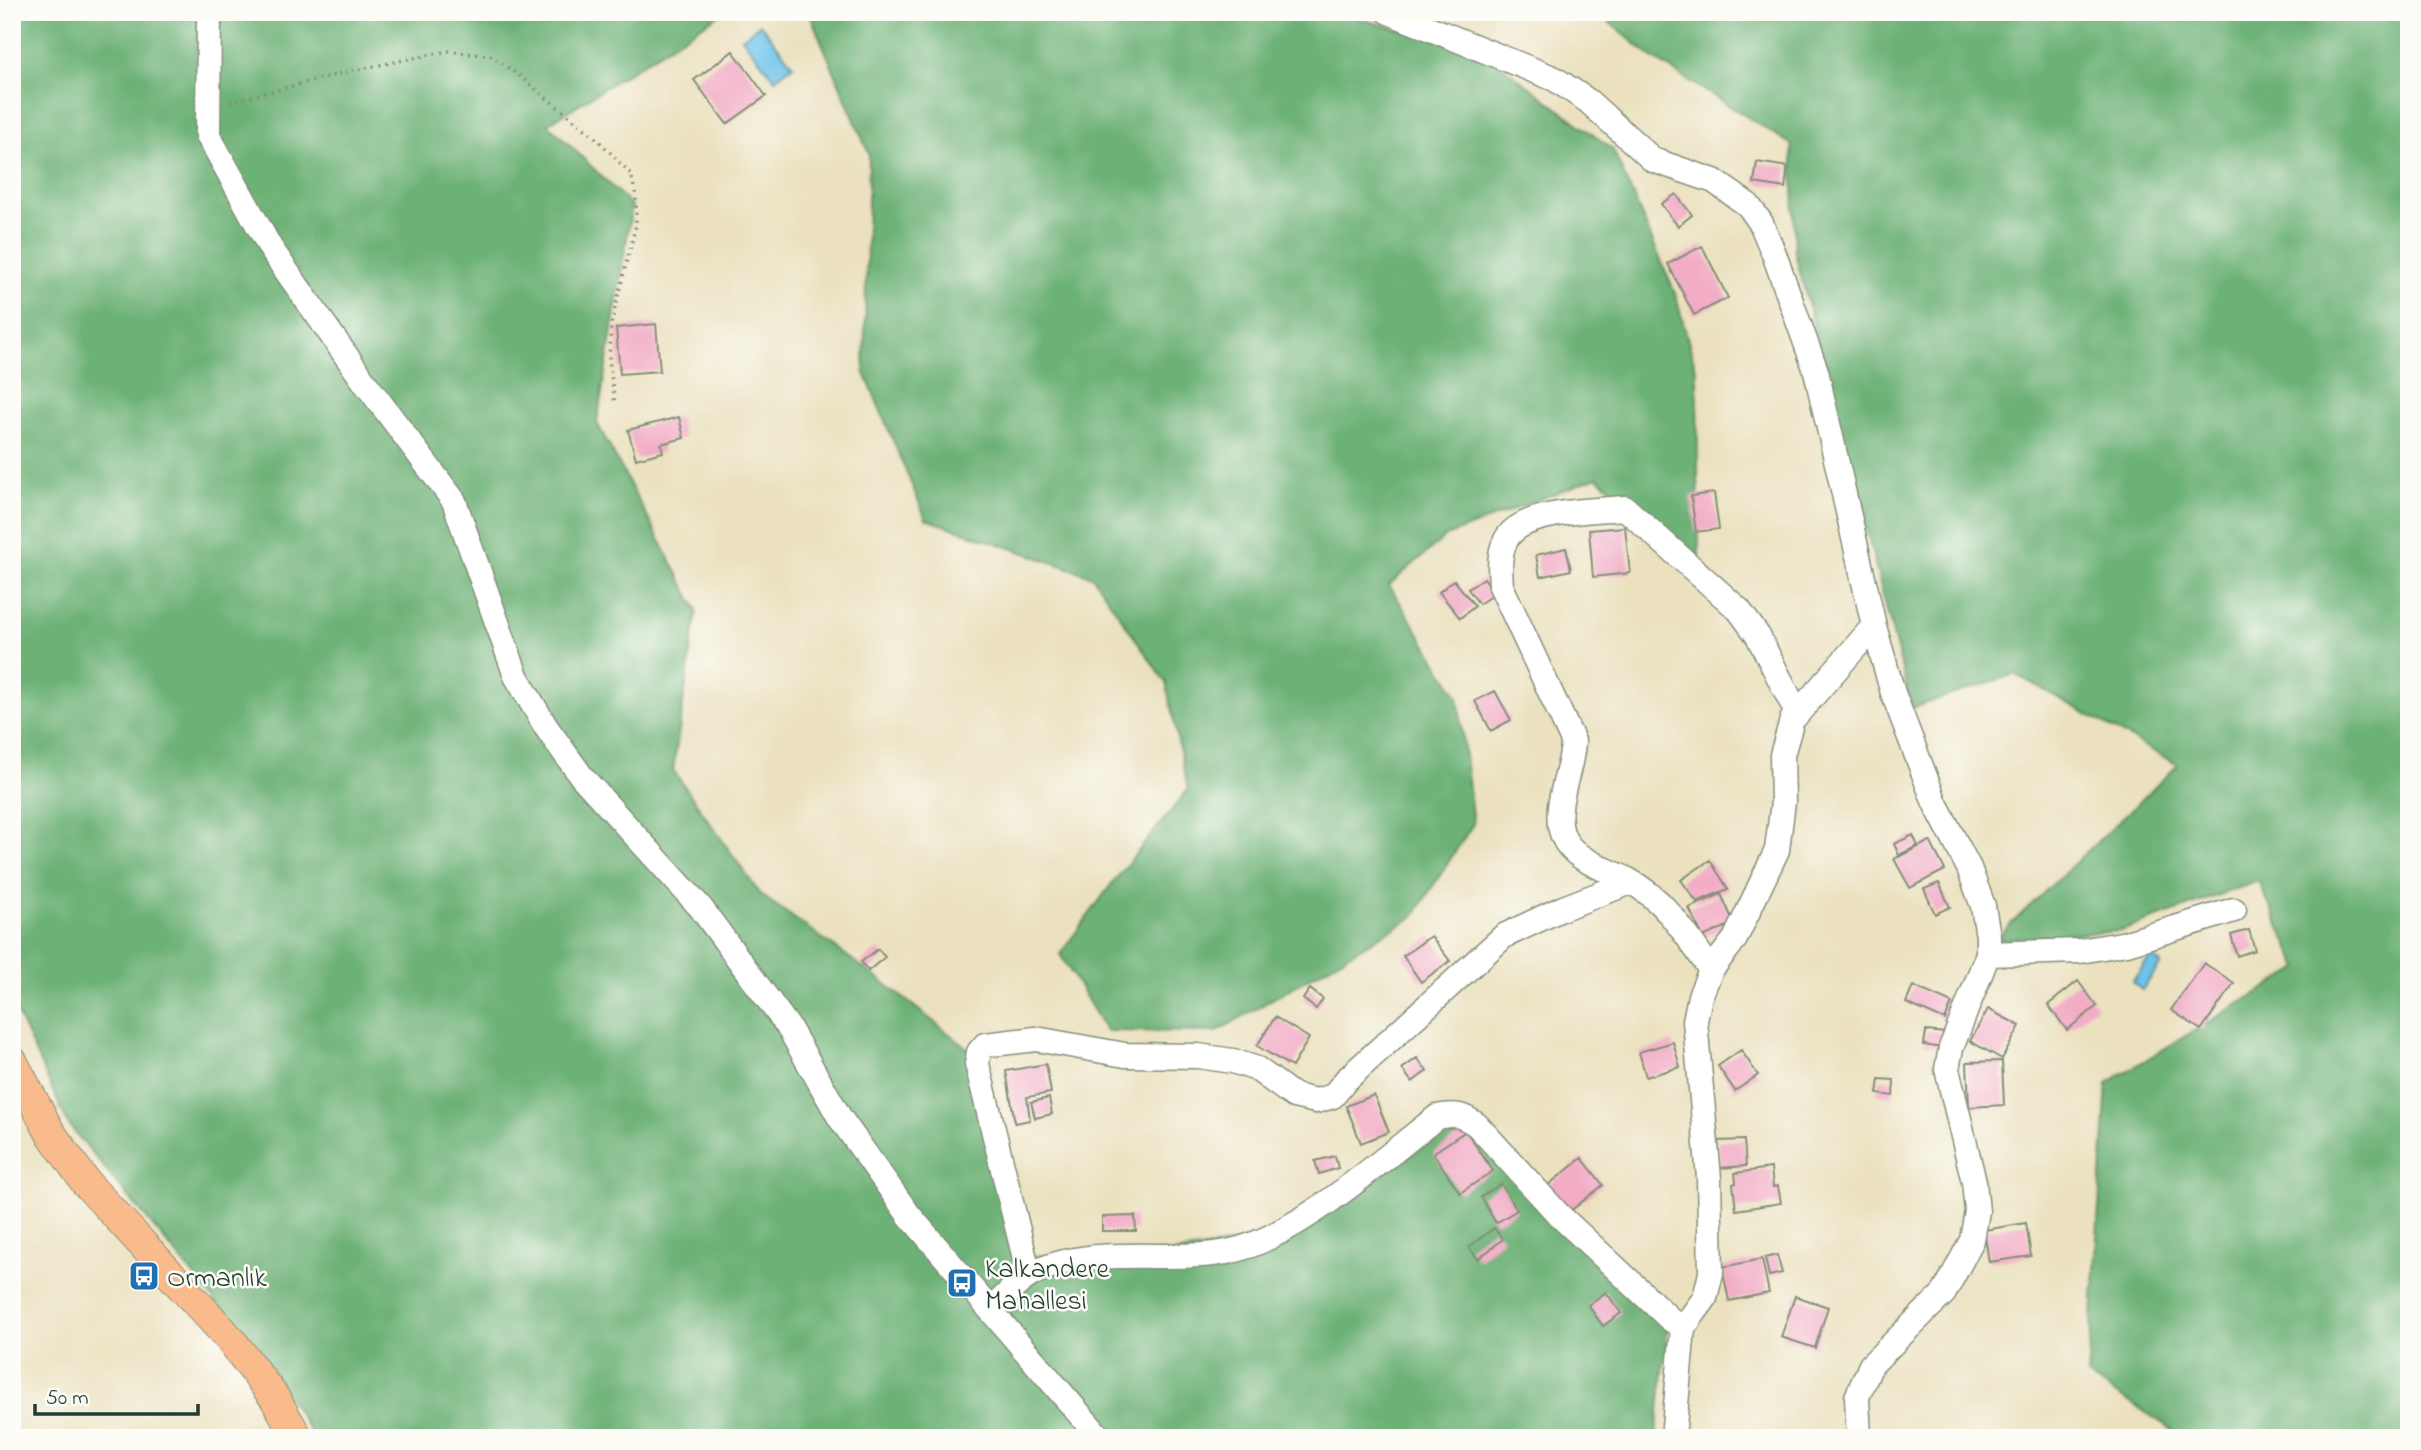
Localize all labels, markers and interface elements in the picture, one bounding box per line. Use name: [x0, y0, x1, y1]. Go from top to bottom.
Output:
place label: Kalkandere Mahallesi: [985, 1250, 1110, 1323]
bus stop icon: Ormanlık: [127, 1259, 161, 1293]
place label: Ormanlık: [167, 1259, 267, 1300]
bus stop icon: Kalkandere Mahallesi: [945, 1266, 979, 1300]
scale bar: [35, 1373, 198, 1417]
text: 50 m: [46, 1384, 89, 1414]

